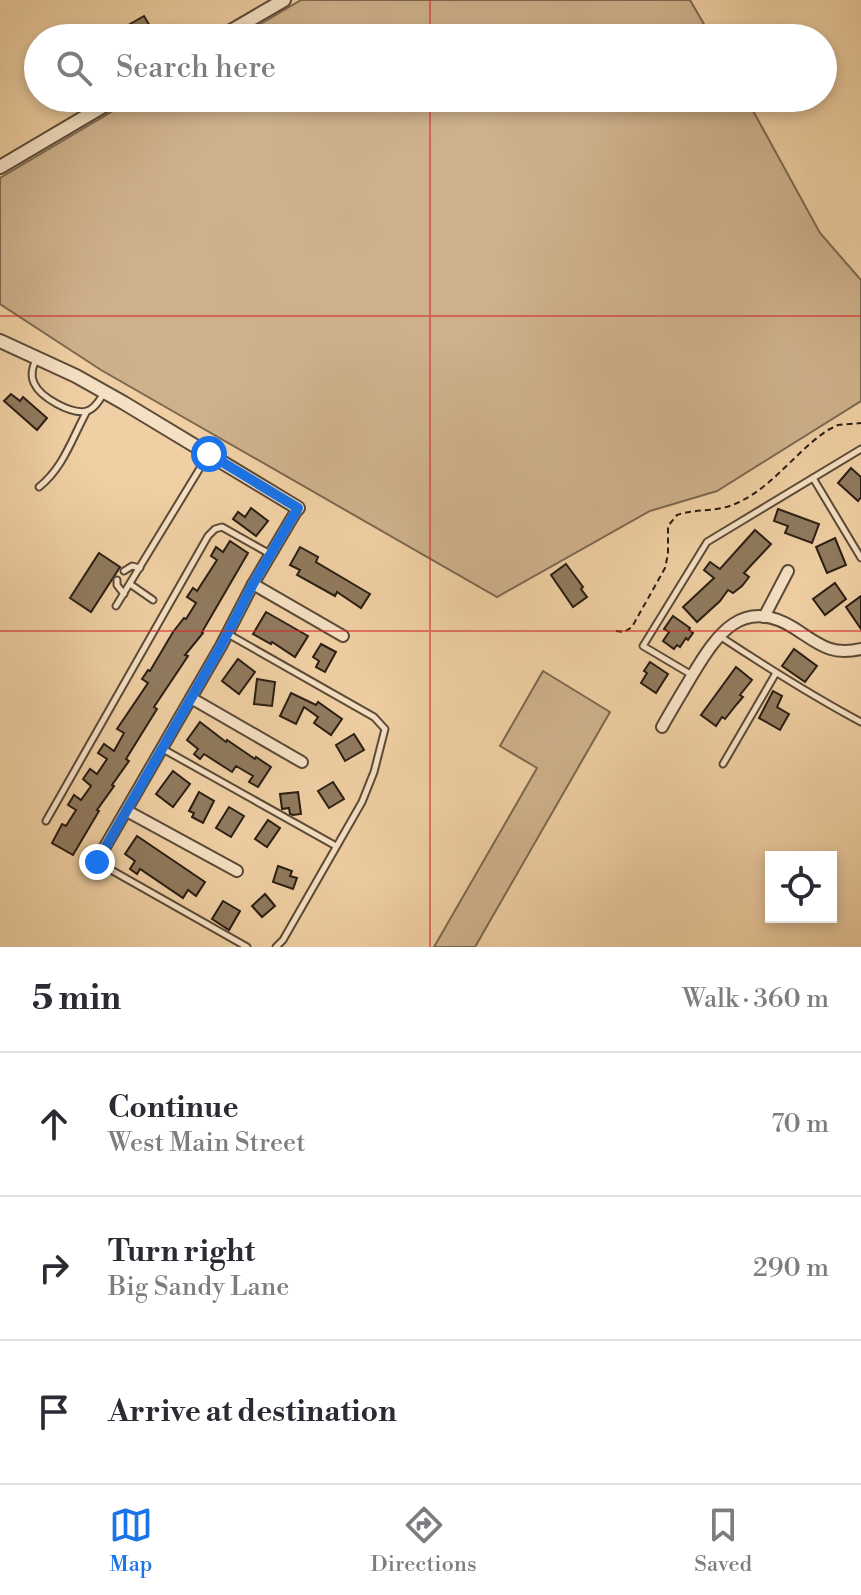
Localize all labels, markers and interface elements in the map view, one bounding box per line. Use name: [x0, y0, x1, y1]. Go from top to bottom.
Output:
search box: [24, 24, 837, 112]
icon: search: [52, 46, 96, 90]
text: Search here: [116, 49, 276, 87]
route start: [191, 436, 227, 472]
route end: [79, 844, 115, 880]
map controls: [765, 851, 837, 923]
button: locate: [765, 851, 837, 923]
text: 5 min: [32, 978, 121, 1020]
text: Walk · 360 m: [682, 983, 829, 1015]
text: Continue: [108, 1089, 239, 1127]
icon: ahead: [32, 1102, 76, 1146]
text: 70 m: [771, 1108, 829, 1140]
text: West Main Street: [108, 1127, 305, 1159]
text: Turn right: [108, 1233, 255, 1271]
icon: right: [32, 1246, 76, 1290]
text: 290 m: [753, 1252, 829, 1284]
text: Big Sandy Lane: [108, 1271, 289, 1303]
icon: arrive: [32, 1390, 76, 1434]
text: Arrive at destination: [108, 1393, 397, 1431]
tab: Map: [109, 1503, 153, 1578]
tab: Directions: [371, 1503, 477, 1578]
tab: Saved: [694, 1503, 752, 1578]

